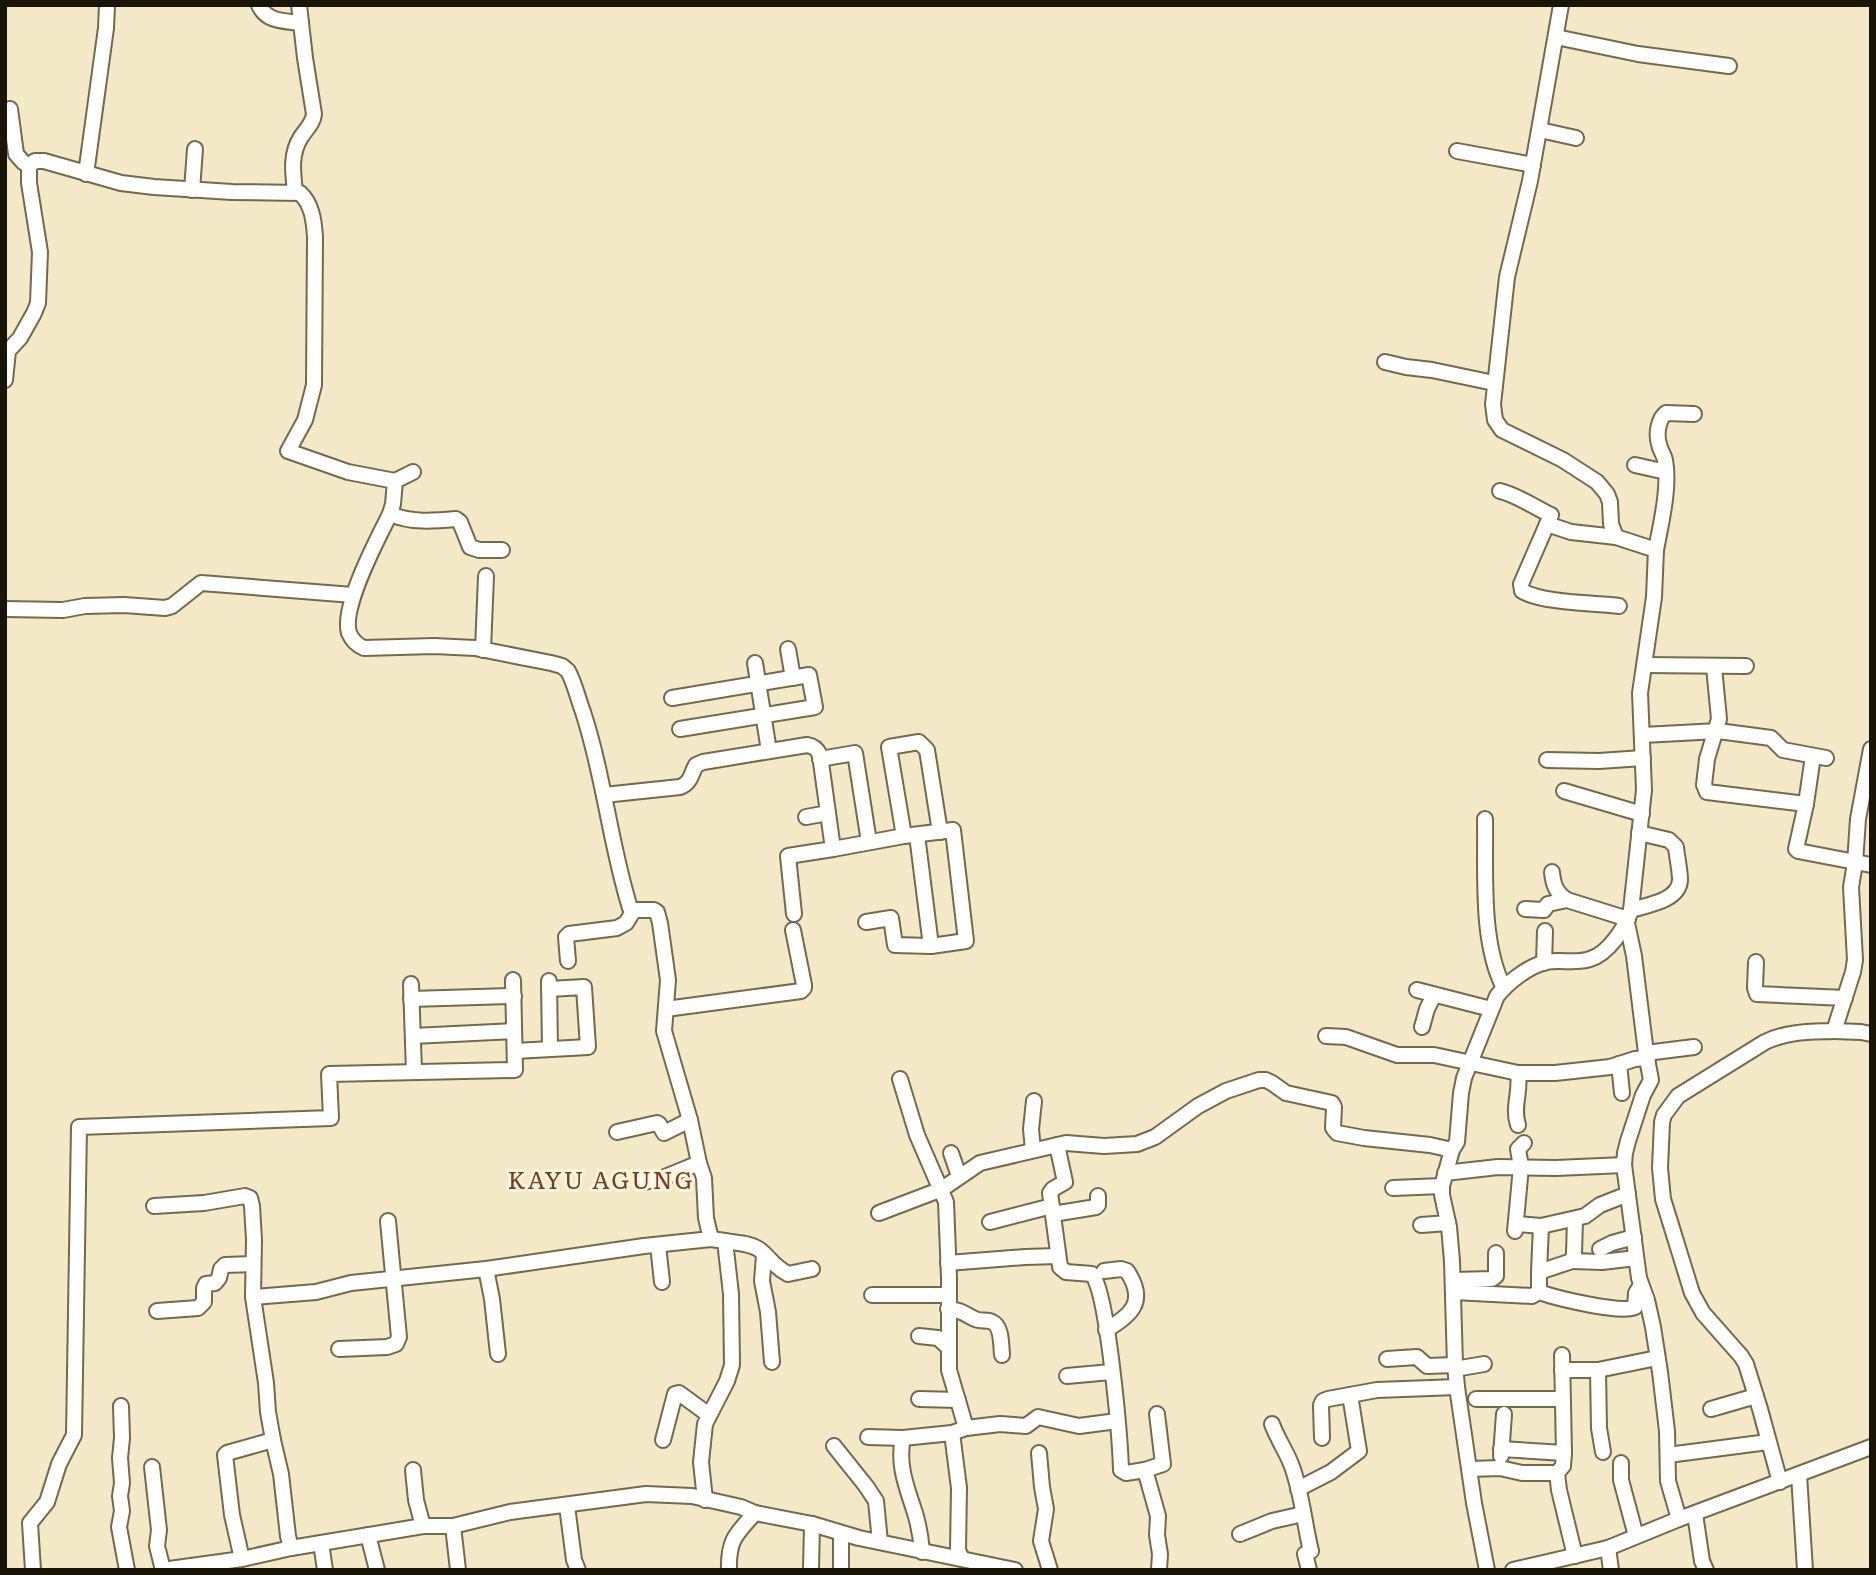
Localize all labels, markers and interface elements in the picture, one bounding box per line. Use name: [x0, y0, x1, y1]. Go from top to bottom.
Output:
district label: KAYU AGUNG: [508, 1161, 694, 1196]

